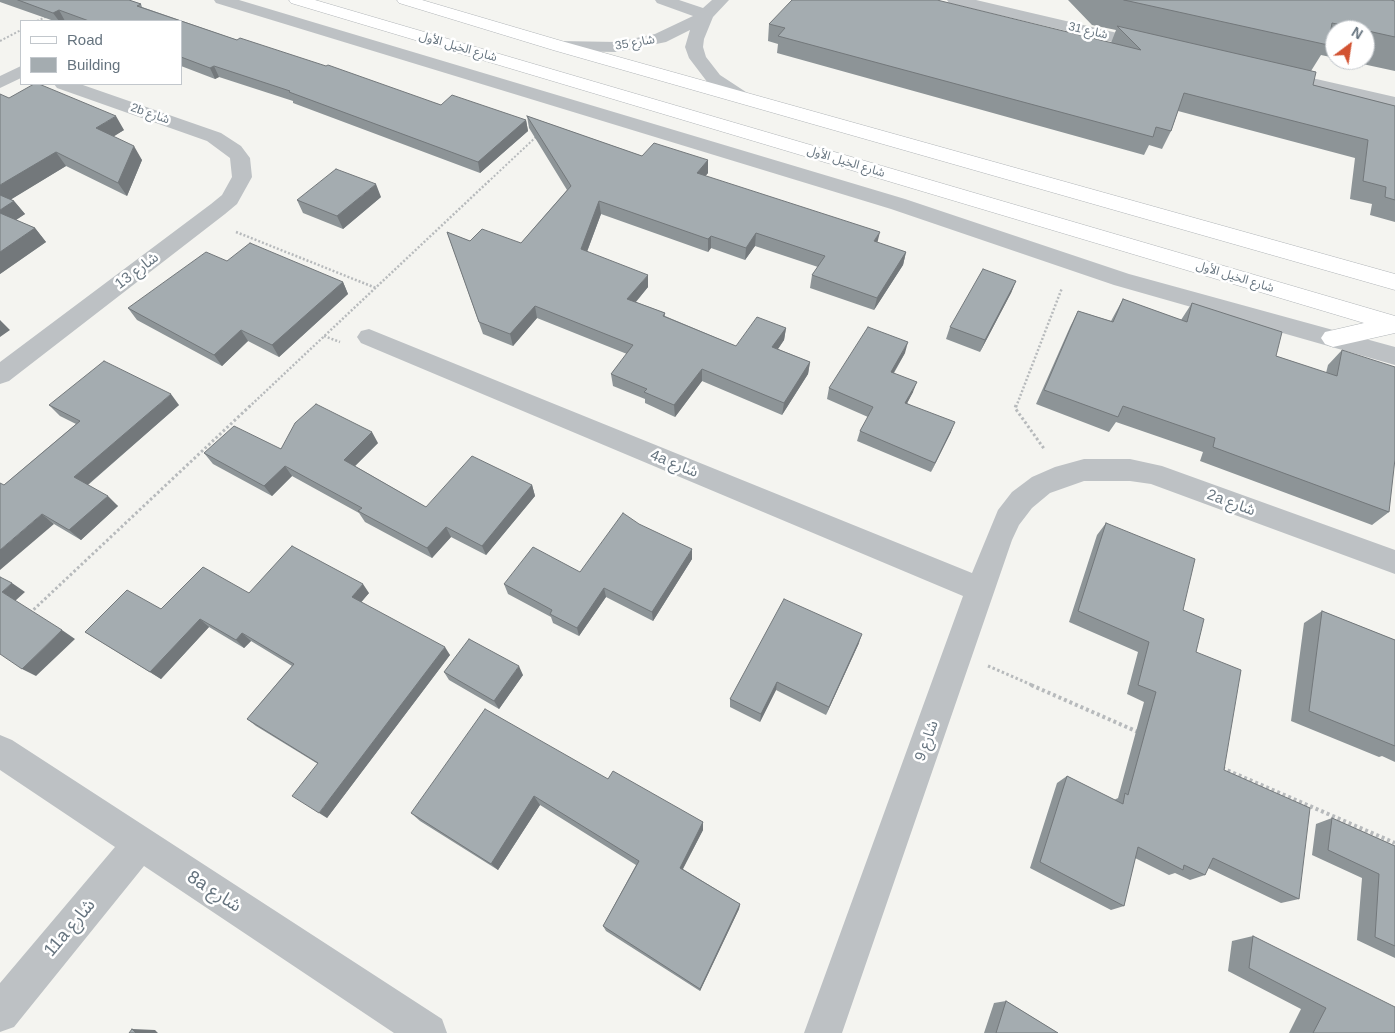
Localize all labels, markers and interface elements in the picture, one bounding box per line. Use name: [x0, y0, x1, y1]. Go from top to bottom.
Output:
street label: شارع 31: [1067, 19, 1109, 43]
legend: [20, 20, 182, 85]
north arrow: [1325, 20, 1375, 70]
text: N: [1349, 24, 1366, 42]
street label: شارع الخيل الأول: [417, 29, 499, 65]
text: Road: [67, 31, 103, 48]
street label: شارع 35: [614, 32, 656, 54]
text: Building: [67, 56, 120, 73]
street label: 2b شارع: [129, 101, 171, 127]
street label: شارع الخيل الأول: [805, 143, 887, 181]
street label: شارع 13: [112, 249, 162, 293]
street label: شارع الخيل الأول: [1194, 258, 1276, 296]
street label: 4a شارع: [647, 446, 701, 482]
street label: 2a شارع: [1204, 486, 1258, 520]
street label: شارع 9: [911, 718, 943, 764]
street label: 8a شارع: [183, 867, 245, 917]
street label: 11a شارع: [40, 895, 100, 961]

